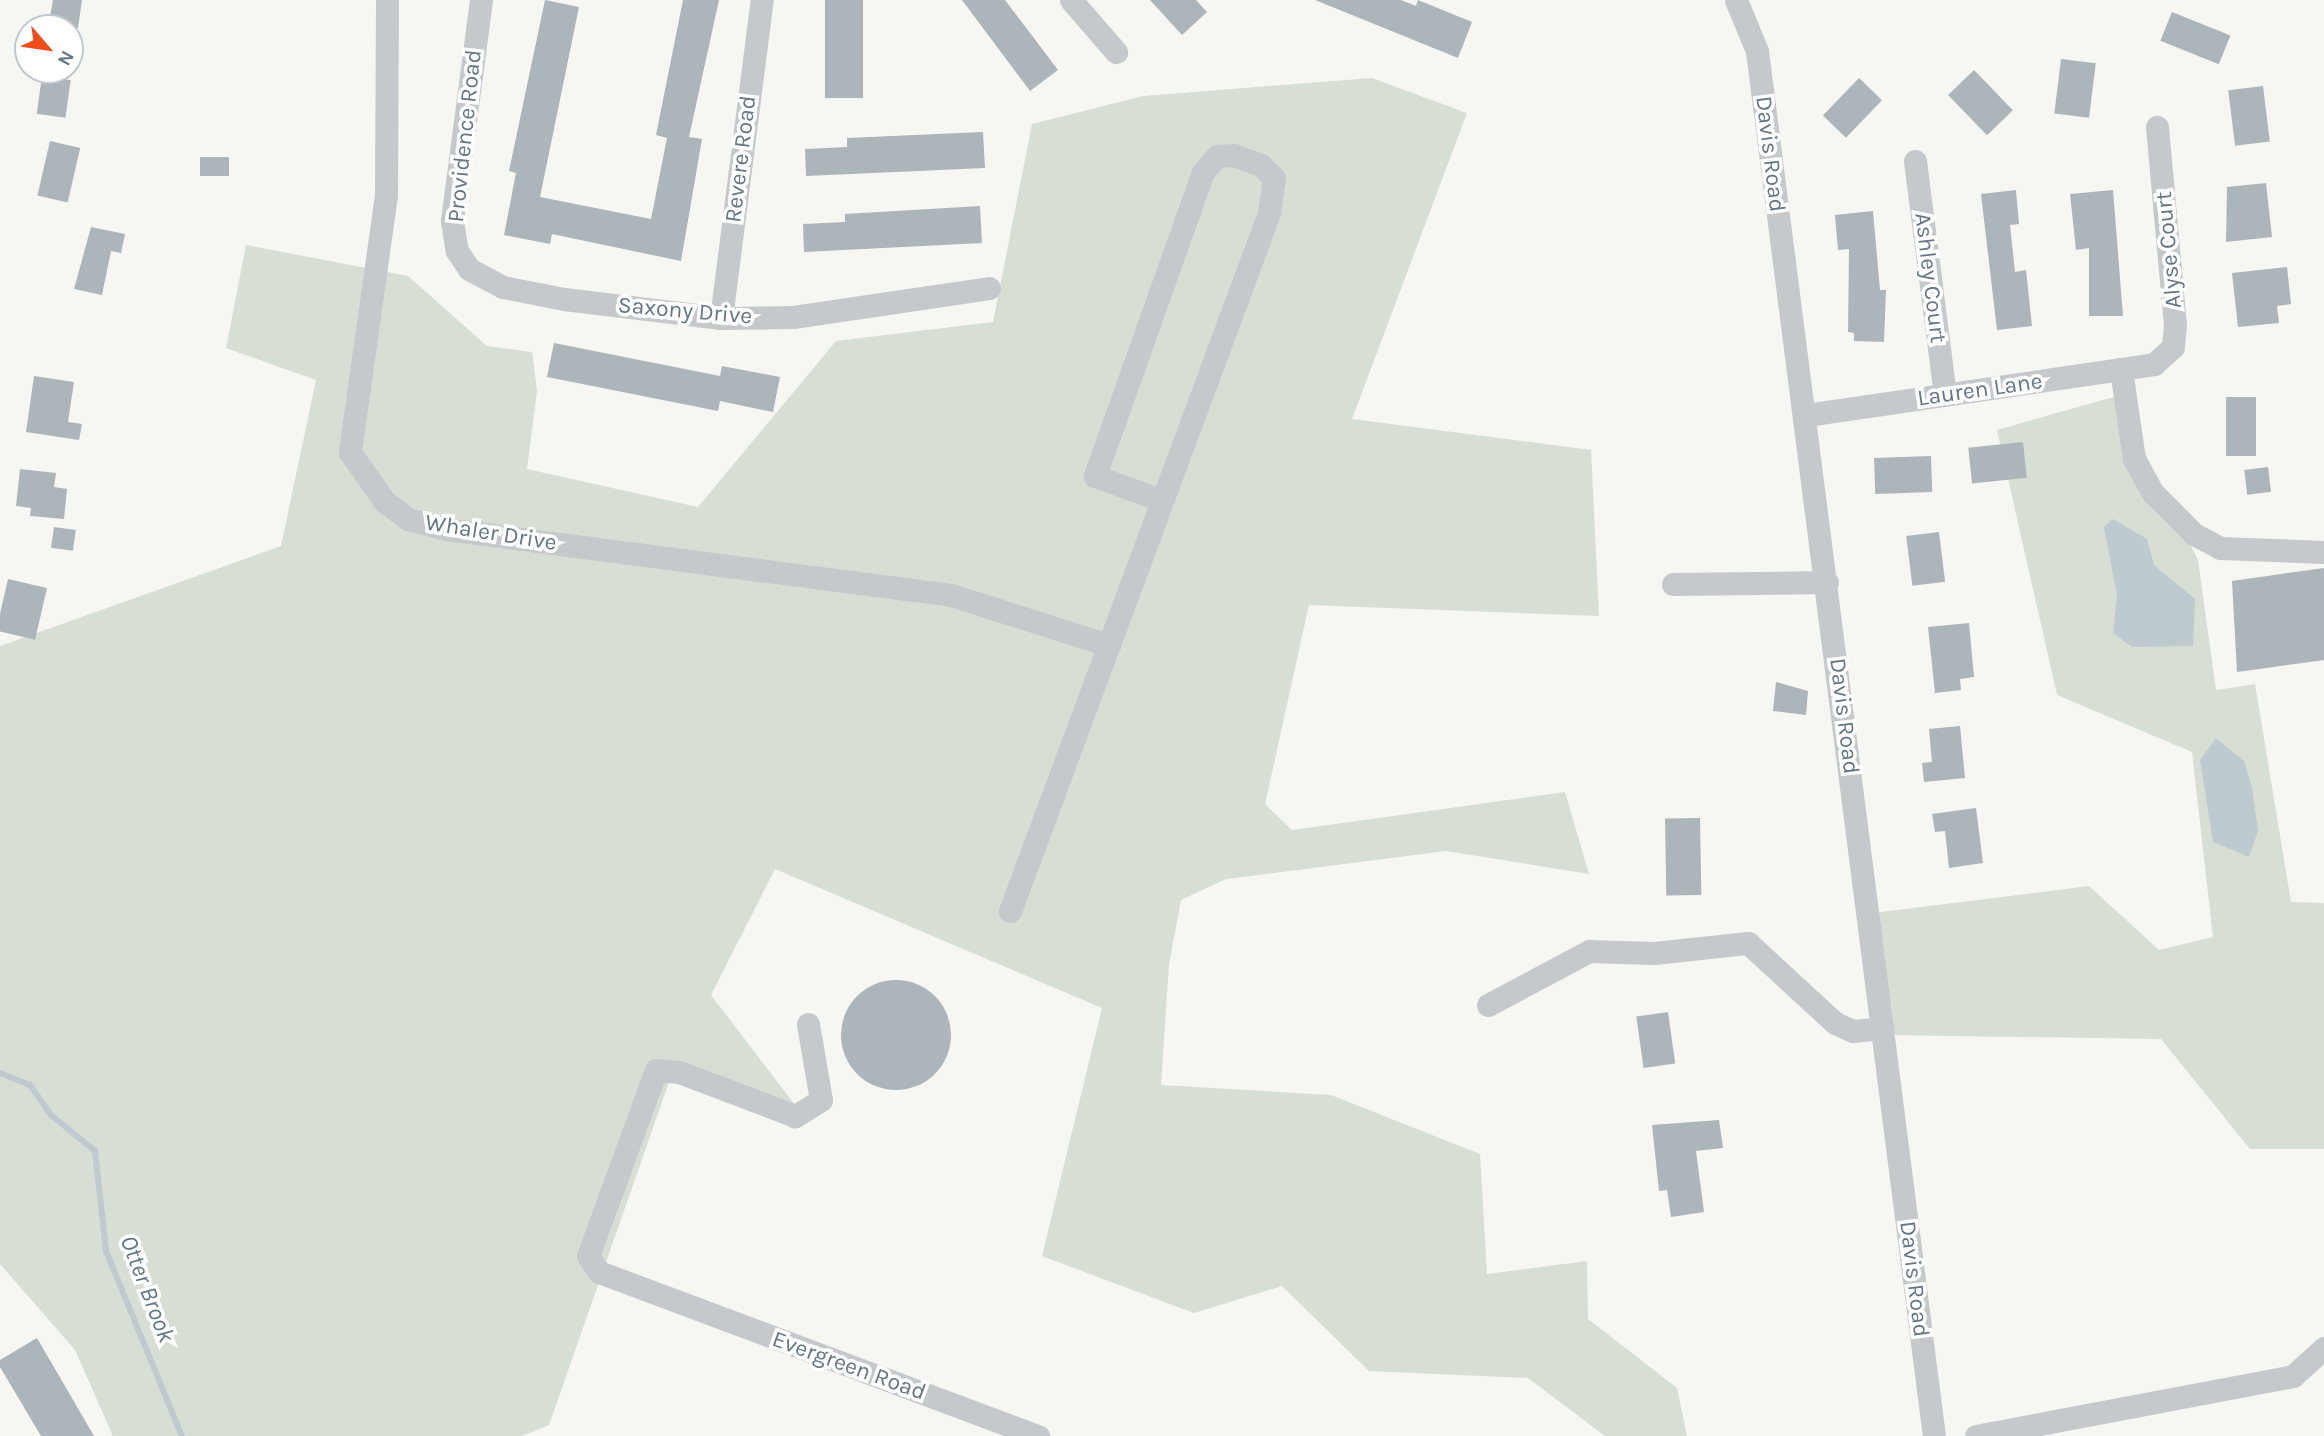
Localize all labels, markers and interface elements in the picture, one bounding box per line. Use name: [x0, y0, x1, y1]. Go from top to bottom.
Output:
north arrow: [14, 14, 84, 84]
text: N: [53, 47, 79, 70]
street label: Providence Road: [442, 48, 488, 224]
street label: Revere Road: [720, 94, 762, 224]
street label: Davis Road: [1749, 94, 1791, 214]
street label: Alyse Court: [2150, 190, 2188, 310]
street label: Ashley Court: [1908, 211, 1952, 345]
street label: Saxony Drive: [617, 291, 753, 331]
street label: Lauren Lane: [1916, 368, 2044, 412]
street label: Whaler Drive: [423, 509, 559, 557]
street label: Davis Road: [1823, 656, 1865, 776]
street label: Davis Road: [1893, 1219, 1935, 1339]
water label: Otter Brook: [113, 1232, 181, 1346]
street label: Evergreen Road: [768, 1325, 930, 1407]

